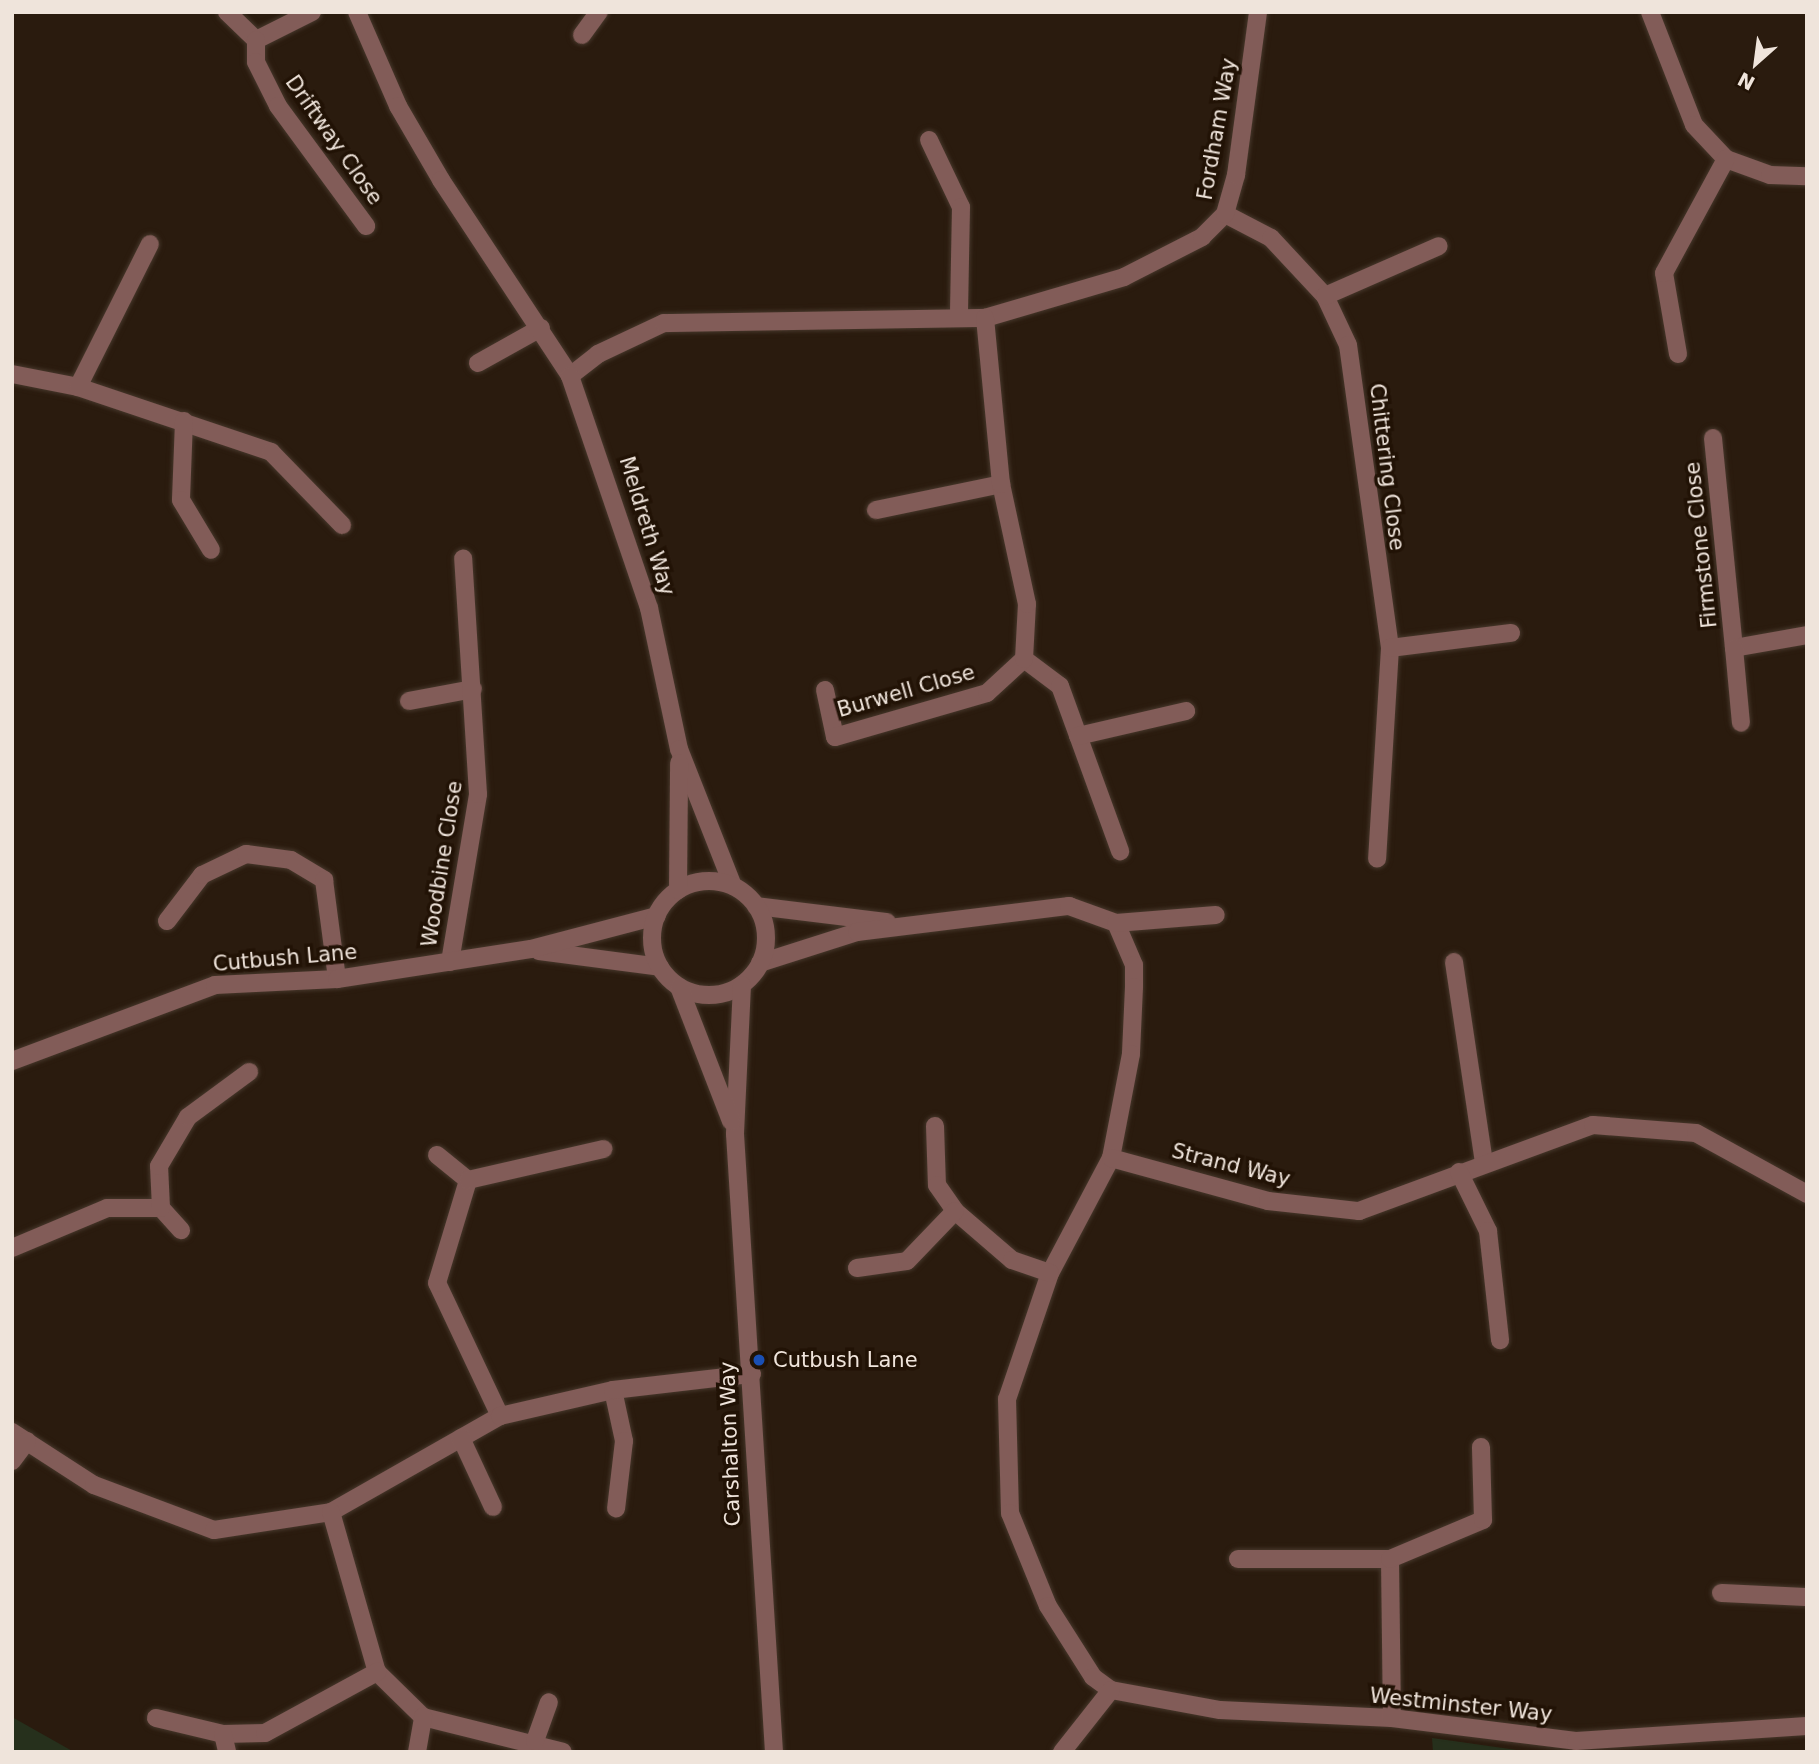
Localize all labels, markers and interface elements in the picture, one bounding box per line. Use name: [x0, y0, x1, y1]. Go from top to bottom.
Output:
north arrow: [1721, 28, 1791, 98]
street label: Fordham Way: [1192, 56, 1242, 202]
text: N: [1734, 68, 1758, 95]
street label: Driftway Close: [280, 70, 388, 210]
street label: Chittering Close: [1364, 382, 1410, 552]
street label: Meldreth Way: [614, 453, 680, 599]
street label: Firmstone Close: [1680, 461, 1722, 629]
street label: Burwell Close: [834, 659, 978, 723]
street label: Woodbine Close: [416, 779, 468, 949]
street label: Cutbush Lane: [212, 939, 358, 977]
street label: Strand Way: [1169, 1138, 1293, 1192]
place label: Cutbush Lane: [773, 1347, 918, 1373]
marker: Cutbush Lane: [751, 1352, 767, 1368]
street label: Carshalton Way: [715, 1361, 745, 1527]
street label: Westminster Way: [1369, 1683, 1553, 1727]

